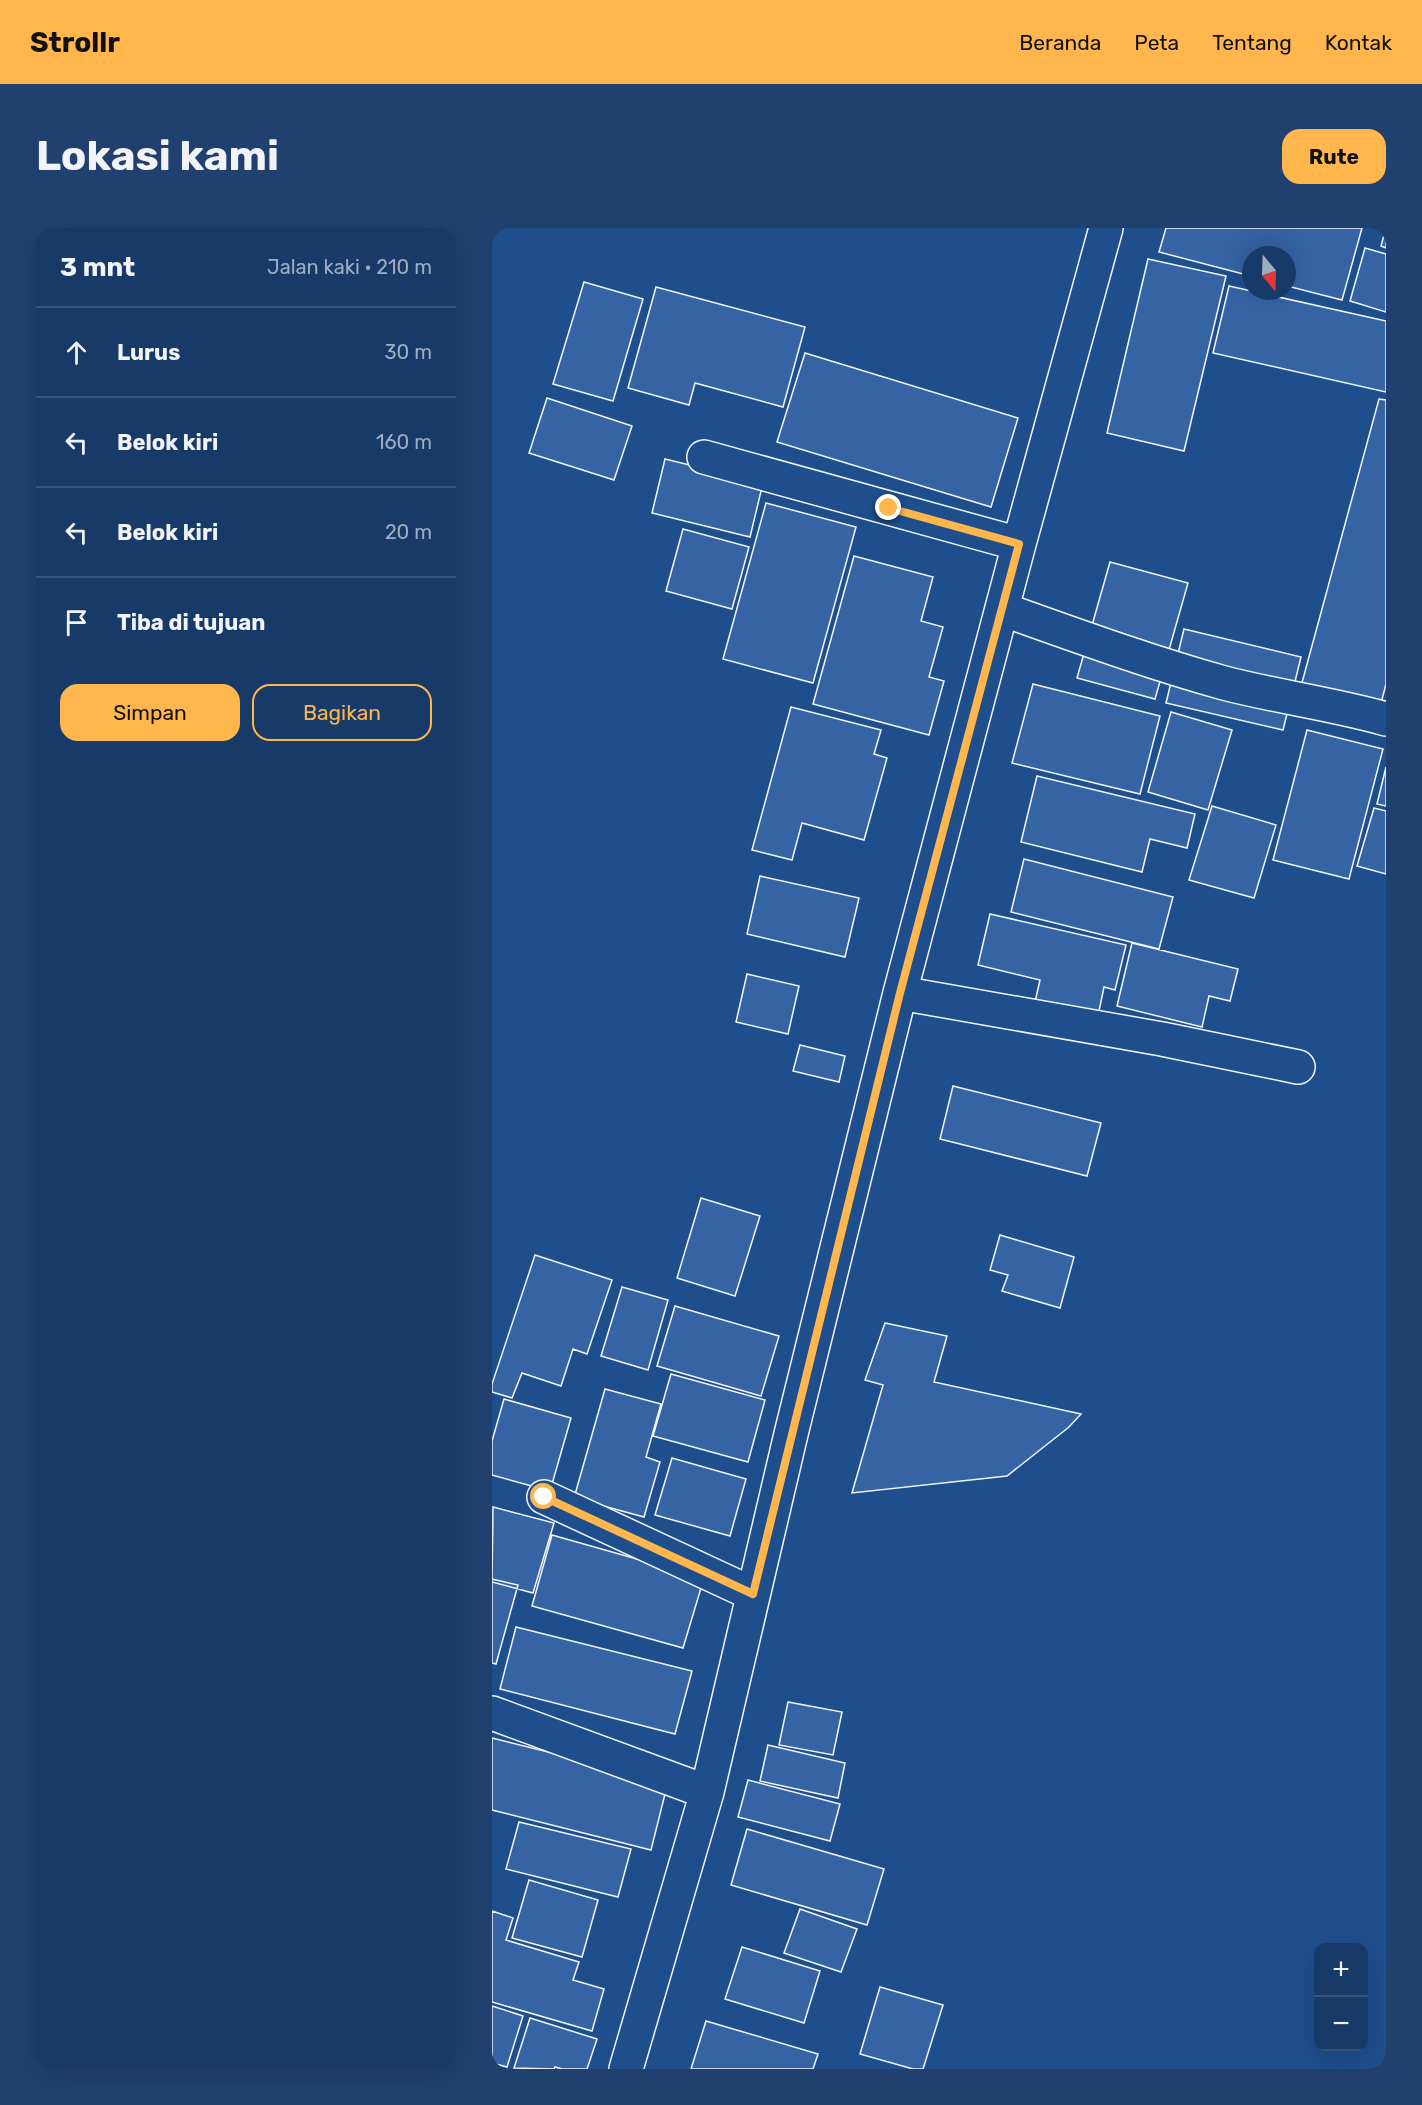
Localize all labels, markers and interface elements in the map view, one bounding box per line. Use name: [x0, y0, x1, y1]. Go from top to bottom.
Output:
text: Strollr: [30, 26, 120, 59]
text: Beranda: [1019, 30, 1101, 55]
text: Peta: [1134, 30, 1179, 55]
text: Tentang: [1212, 30, 1292, 55]
text: Kontak: [1325, 30, 1392, 55]
button: Rute: [1282, 129, 1386, 184]
text: Lokasi kami: [36, 131, 279, 181]
north arrow: [1242, 246, 1296, 300]
text: 3 mnt: [60, 252, 135, 283]
text: Jalan kaki · 210 m: [267, 255, 432, 279]
icon: ahead: [60, 336, 93, 369]
text: Lurus: [117, 339, 180, 366]
text: 30 m: [385, 340, 432, 364]
icon: left: [60, 426, 93, 459]
text: Belok kiri: [117, 429, 218, 456]
text: 160 m: [376, 430, 432, 454]
route end: [875, 494, 901, 520]
icon: left: [60, 516, 93, 549]
text: Belok kiri: [117, 519, 218, 546]
text: 20 m: [385, 520, 432, 544]
icon: arrive: [60, 606, 93, 639]
text: Tiba di tujuan: [117, 609, 265, 636]
button: Simpan: [60, 684, 240, 741]
button: Bagikan: [252, 684, 432, 741]
route start: [530, 1483, 556, 1509]
map controls: [1314, 1943, 1368, 2051]
button: +: [1314, 1943, 1368, 1997]
button: −: [1314, 1997, 1368, 2051]

